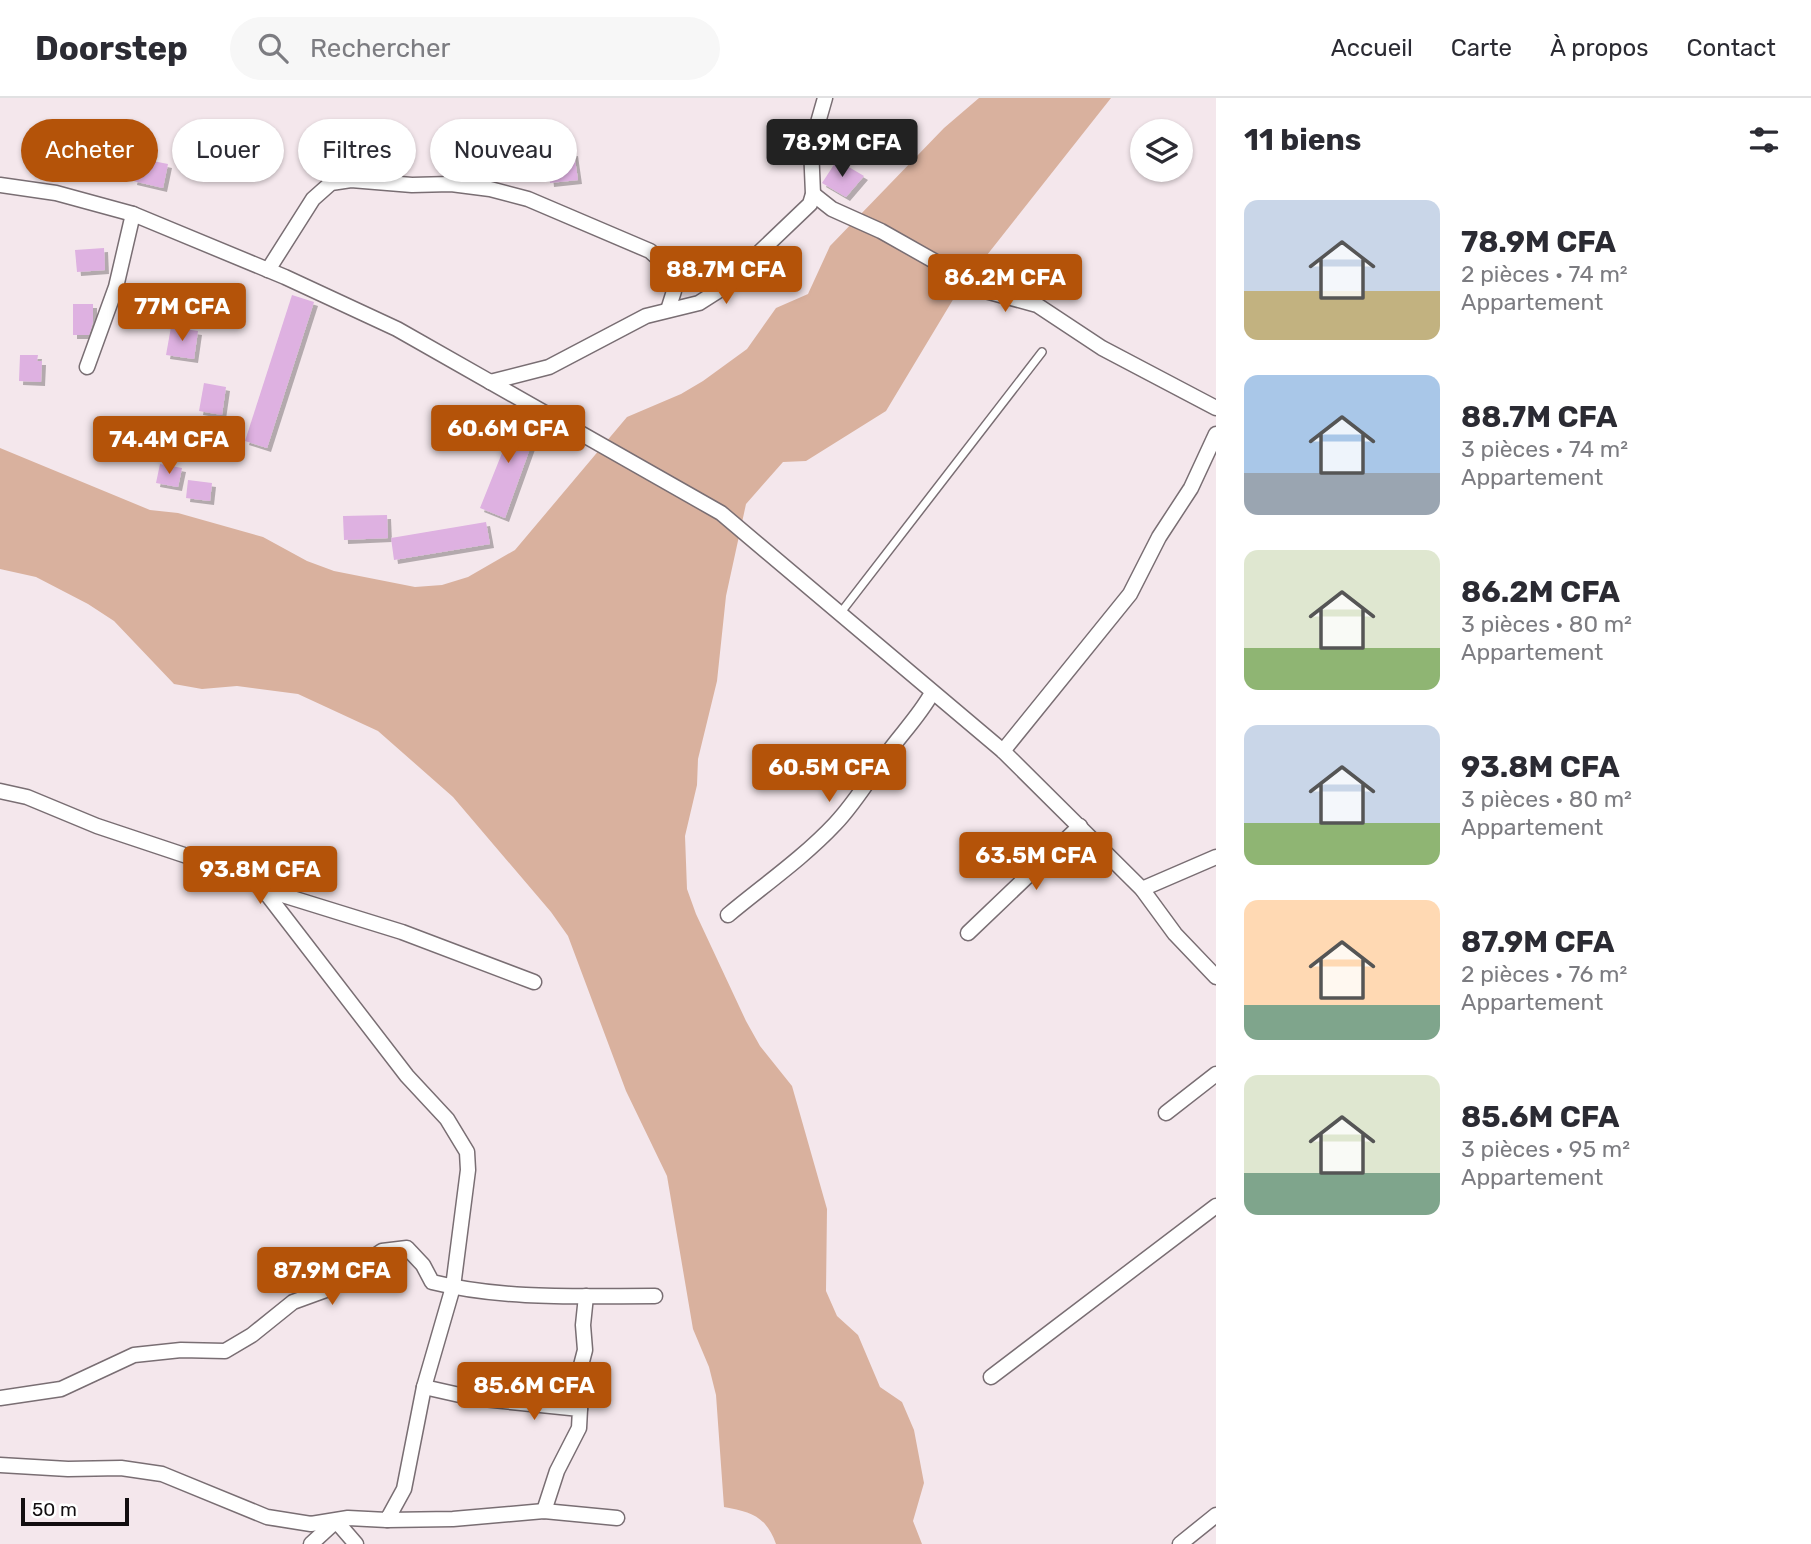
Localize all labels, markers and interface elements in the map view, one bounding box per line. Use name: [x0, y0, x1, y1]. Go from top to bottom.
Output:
search box: [230, 17, 720, 80]
text: Doorstep: [35, 29, 188, 68]
icon: search: [254, 29, 292, 67]
text: Rechercher: [310, 33, 450, 64]
text: Accueil: [1331, 34, 1413, 62]
text: Carte: [1451, 34, 1512, 62]
text: À propos: [1550, 34, 1649, 62]
text: Contact: [1687, 34, 1776, 62]
chip: Acheter: [21, 119, 158, 182]
chip: Louer: [172, 119, 284, 182]
chip: Filtres: [298, 119, 416, 182]
chip: Nouveau: [430, 119, 577, 182]
map controls: [1130, 119, 1193, 182]
button: layers: [1130, 119, 1193, 182]
pin: 78.9M CFA: [762, 120, 922, 179]
icon: filters: [1745, 121, 1783, 159]
text: 11 biens: [1244, 122, 1361, 158]
text: 78.9M CFA: [783, 128, 901, 156]
text: 78.9M CFA: [1461, 224, 1616, 260]
icon: home: [1300, 228, 1384, 312]
pin: 88.7M CFA: [646, 246, 806, 306]
pin: 86.2M CFA: [925, 254, 1085, 314]
text: 88.7M CFA: [666, 255, 786, 283]
text: 2 pièces · 74 m²: [1461, 260, 1628, 288]
text: 86.2M CFA: [944, 263, 1066, 291]
pin: 77M CFA: [117, 284, 247, 343]
text: Appartement: [1461, 288, 1603, 316]
text: 77M CFA: [134, 292, 230, 320]
text: 88.7M CFA: [1461, 399, 1617, 435]
icon: home: [1300, 403, 1384, 487]
pin: 60.6M CFA: [428, 406, 588, 465]
text: 60.6M CFA: [447, 414, 569, 442]
pin: 74.4M CFA: [89, 416, 249, 476]
text: 74.4M CFA: [109, 425, 229, 453]
text: 3 pièces · 74 m²: [1461, 435, 1628, 463]
text: Appartement: [1461, 463, 1603, 491]
text: 86.2M CFA: [1461, 574, 1620, 610]
icon: home: [1300, 578, 1384, 662]
text: 3 pièces · 80 m²: [1461, 610, 1632, 638]
text: Appartement: [1461, 638, 1603, 666]
pin: 60.5M CFA: [749, 744, 909, 804]
text: 93.8M CFA: [1461, 749, 1620, 785]
text: 60.5M CFA: [768, 753, 890, 781]
icon: home: [1300, 753, 1384, 837]
text: 3 pièces · 80 m²: [1461, 785, 1632, 813]
text: Appartement: [1461, 813, 1603, 841]
pin: 63.5M CFA: [956, 832, 1116, 892]
text: 63.5M CFA: [975, 841, 1097, 869]
pin: 93.8M CFA: [180, 846, 340, 906]
text: 93.8M CFA: [199, 855, 321, 883]
text: 87.9M CFA: [1461, 924, 1614, 960]
icon: home: [1300, 928, 1384, 1012]
text: 2 pièces · 76 m²: [1461, 960, 1627, 988]
text: Appartement: [1461, 988, 1603, 1016]
text: 85.6M CFA: [1461, 1099, 1620, 1135]
icon: home: [1300, 1103, 1384, 1187]
text: 3 pièces · 95 m²: [1461, 1135, 1630, 1163]
text: Appartement: [1461, 1163, 1603, 1191]
pin: 87.9M CFA: [252, 1248, 412, 1307]
text: 87.9M CFA: [273, 1256, 391, 1284]
pin: 85.6M CFA: [454, 1362, 614, 1422]
text: 85.6M CFA: [473, 1371, 595, 1399]
scale bar: [21, 1495, 130, 1527]
text: 50 m: [32, 1498, 77, 1521]

